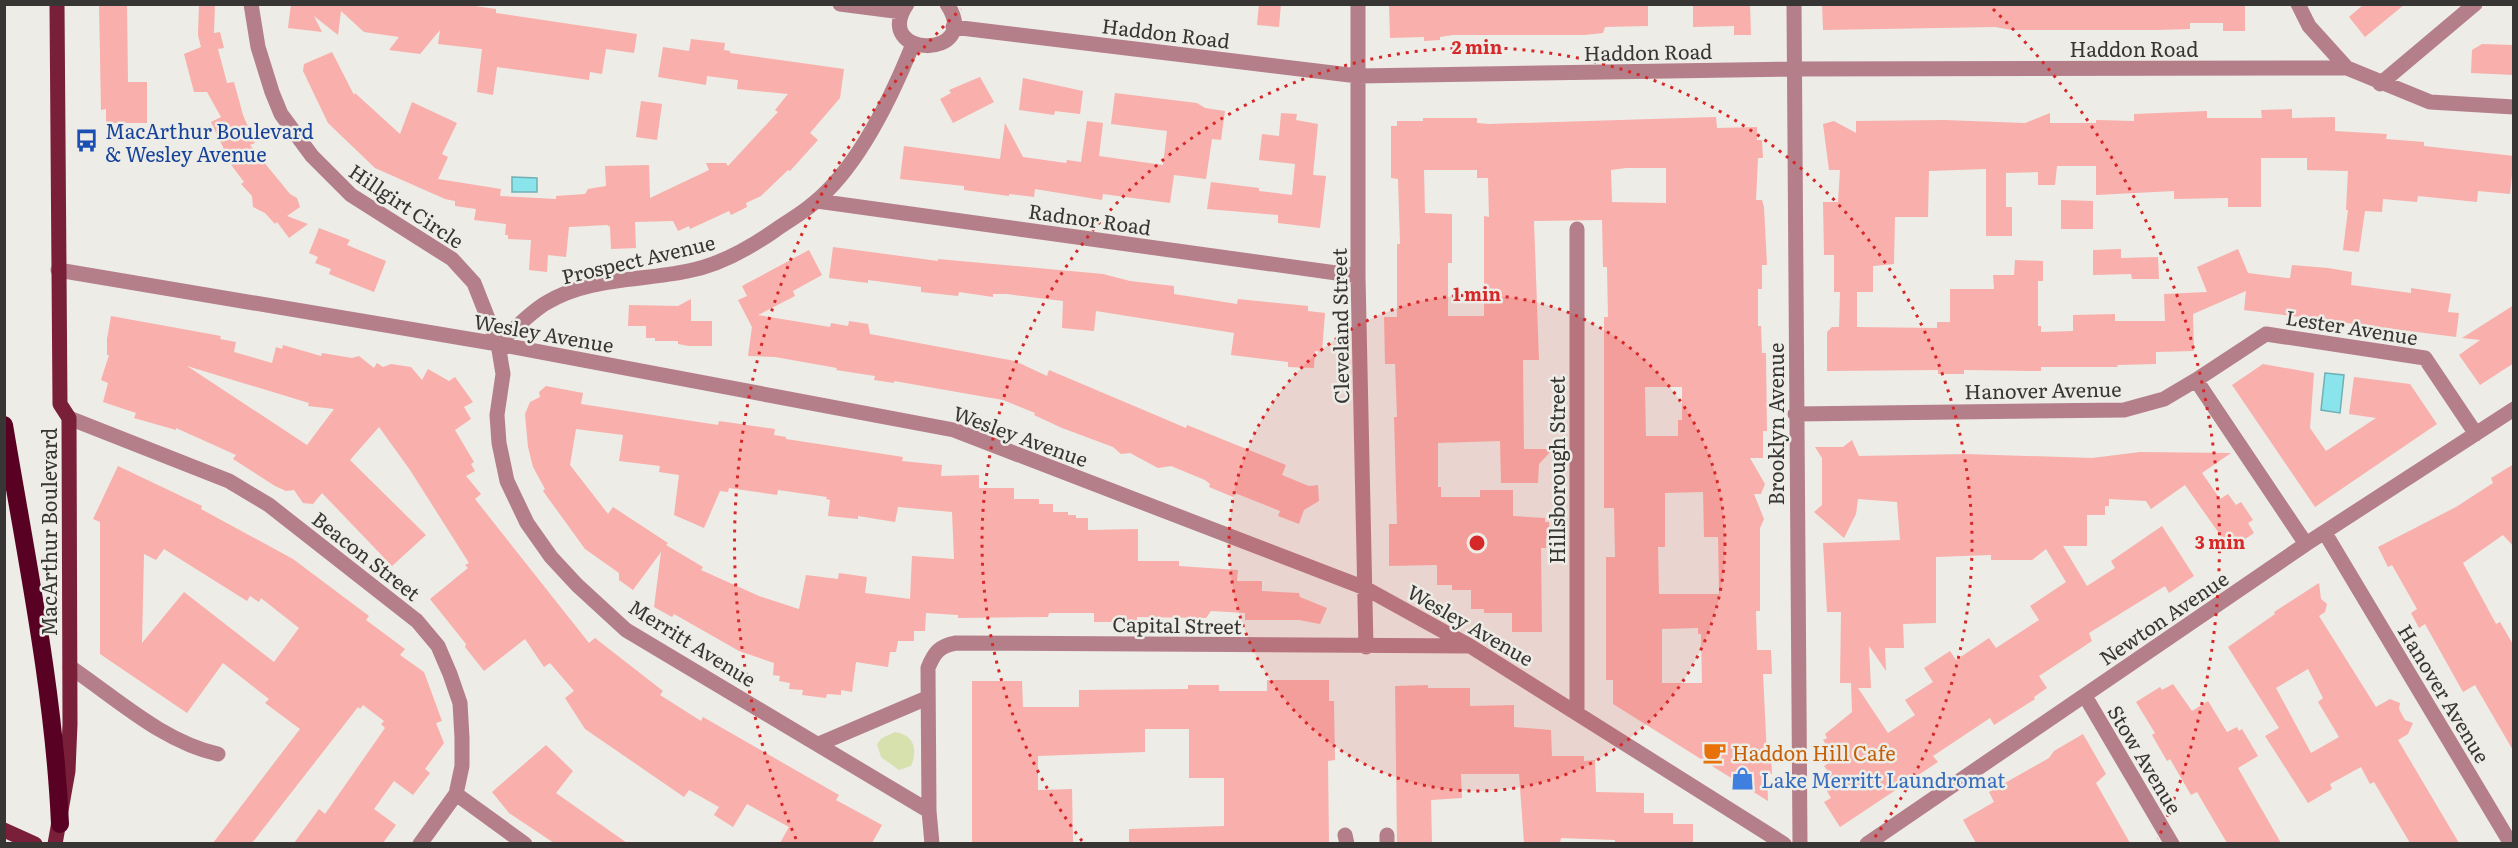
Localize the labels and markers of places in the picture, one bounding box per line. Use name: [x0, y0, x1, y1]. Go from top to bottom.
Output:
place label: MacArthur Boulevard & Wesley Avenue: [105, 115, 314, 168]
bus stop icon: MacArthur Boulevard & Wesley Avenue: [74, 128, 100, 154]
centre of rings: [1467, 533, 1487, 553]
place label: Haddon Hill Cafe: [1732, 737, 1896, 767]
cafe icon: Haddon Hill Cafe: [1701, 739, 1727, 765]
place label: Lake Merritt Laundromat: [1761, 764, 2005, 794]
shop icon: Lake Merritt Laundromat: [1730, 766, 1756, 792]

